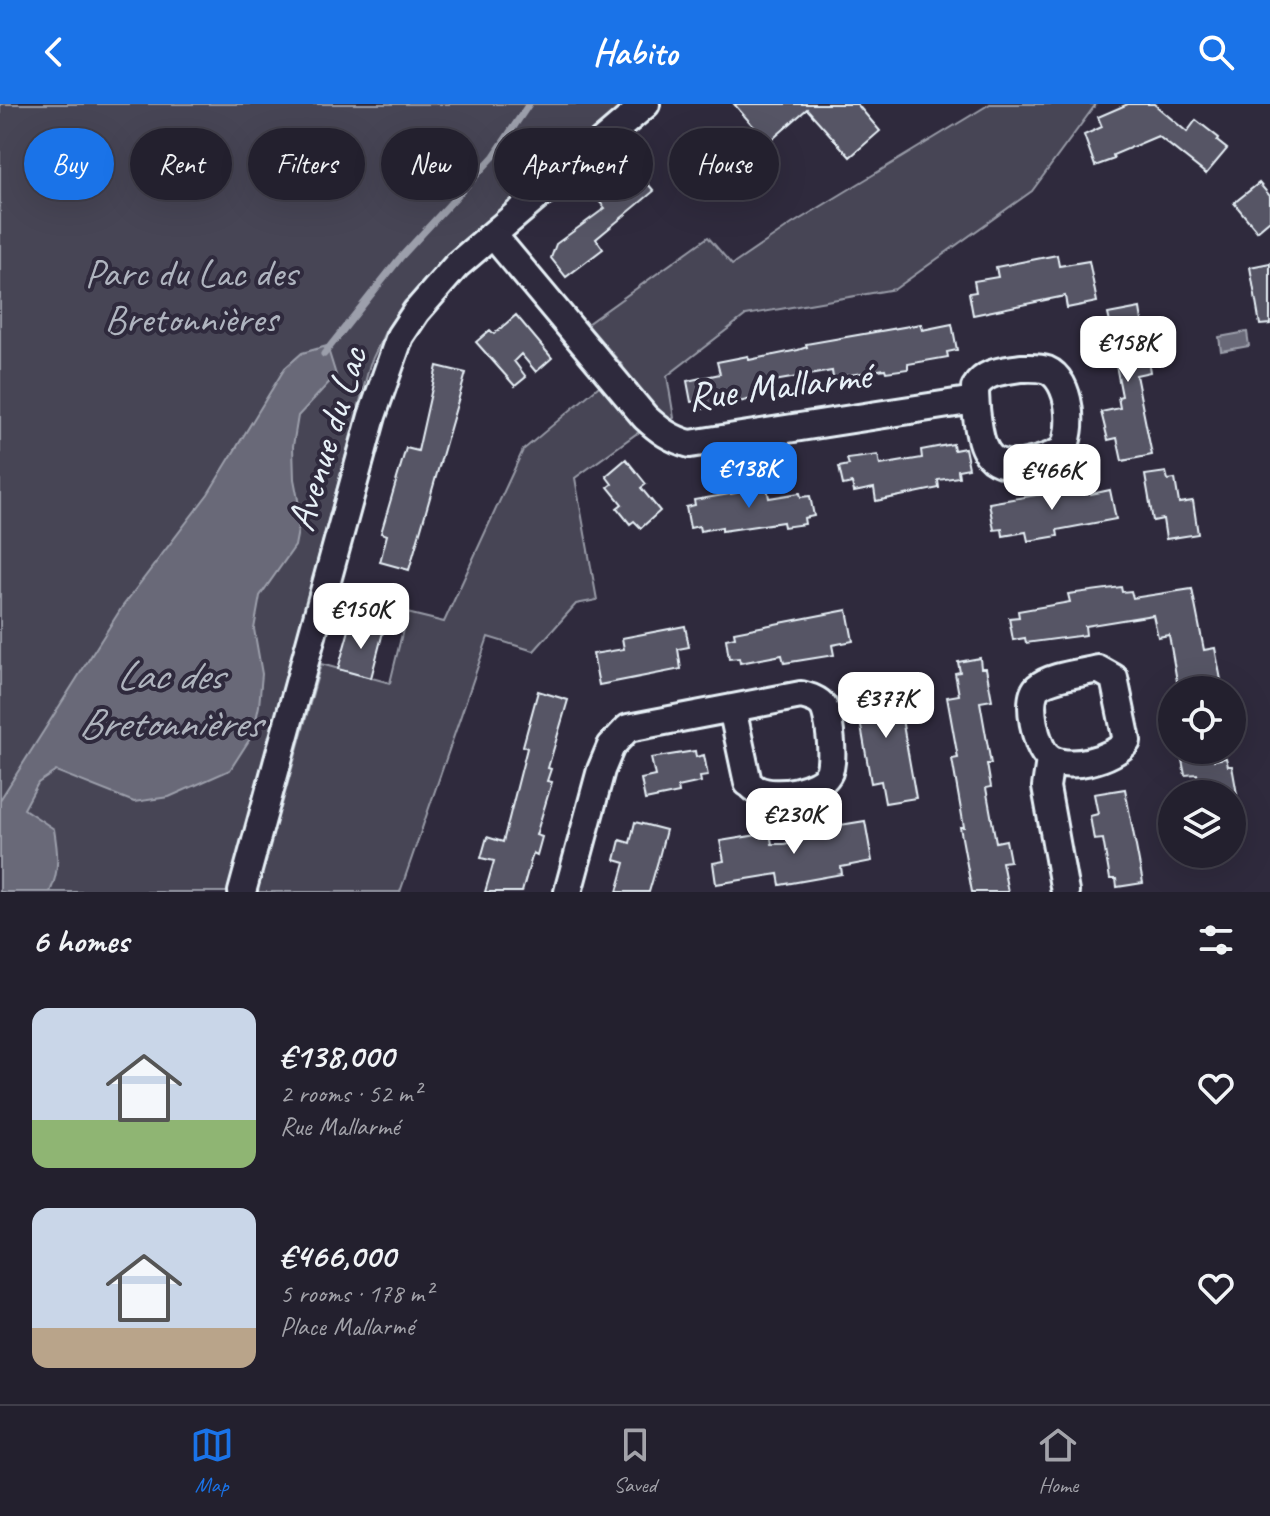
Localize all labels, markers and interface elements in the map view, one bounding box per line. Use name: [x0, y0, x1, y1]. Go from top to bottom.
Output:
text: Habito: [593, 29, 677, 75]
icon: back: [32, 30, 76, 74]
icon: search: [1194, 30, 1238, 74]
chip: Buy: [24, 128, 114, 200]
chip: Rent: [130, 128, 232, 200]
chip: Filters: [248, 128, 365, 200]
chip: New: [381, 128, 478, 200]
chip: Apartment: [494, 128, 653, 200]
chip: House: [669, 128, 779, 200]
park label: Parc du Lac des Bretonnières: [85, 248, 301, 344]
pin: €158K: [1072, 316, 1184, 384]
text: €158K: [1098, 325, 1158, 358]
street label: Avenue du Lac: [275, 340, 379, 537]
street label: Rue Mallarmé: [685, 349, 879, 422]
pin: €138K: [693, 442, 805, 510]
pin: €466K: [996, 444, 1108, 512]
text: €138K: [719, 451, 779, 484]
text: €466K: [1021, 453, 1083, 486]
pin: €150K: [305, 583, 417, 651]
text: €150K: [331, 592, 391, 625]
water label: Lac des Bretonnières: [78, 649, 267, 750]
pin: €377K: [830, 672, 942, 740]
map controls: [1158, 676, 1246, 868]
button: locate: [1158, 676, 1246, 764]
text: €377K: [856, 681, 916, 714]
button: layers: [1158, 780, 1246, 868]
pin: €230K: [738, 788, 850, 856]
text: €230K: [764, 797, 824, 830]
icon: filters: [1194, 918, 1238, 962]
text: 6 homes: [32, 919, 129, 962]
text: €138,000: [280, 1034, 394, 1077]
icon: home: [96, 1040, 192, 1136]
icon: heart: [1194, 1066, 1238, 1110]
text: 2 rooms · 52 m²: [280, 1077, 421, 1110]
text: Rue Mallarmé: [280, 1110, 399, 1143]
text: €466,000: [280, 1234, 395, 1277]
icon: home: [96, 1240, 192, 1336]
icon: heart: [1194, 1266, 1238, 1310]
text: 5 rooms · 178 m²: [280, 1277, 432, 1310]
text: Place Mallarmé: [280, 1310, 414, 1343]
tab: Map: [190, 1423, 234, 1499]
tab: Saved: [613, 1423, 657, 1499]
tab: Home: [1036, 1423, 1080, 1499]

